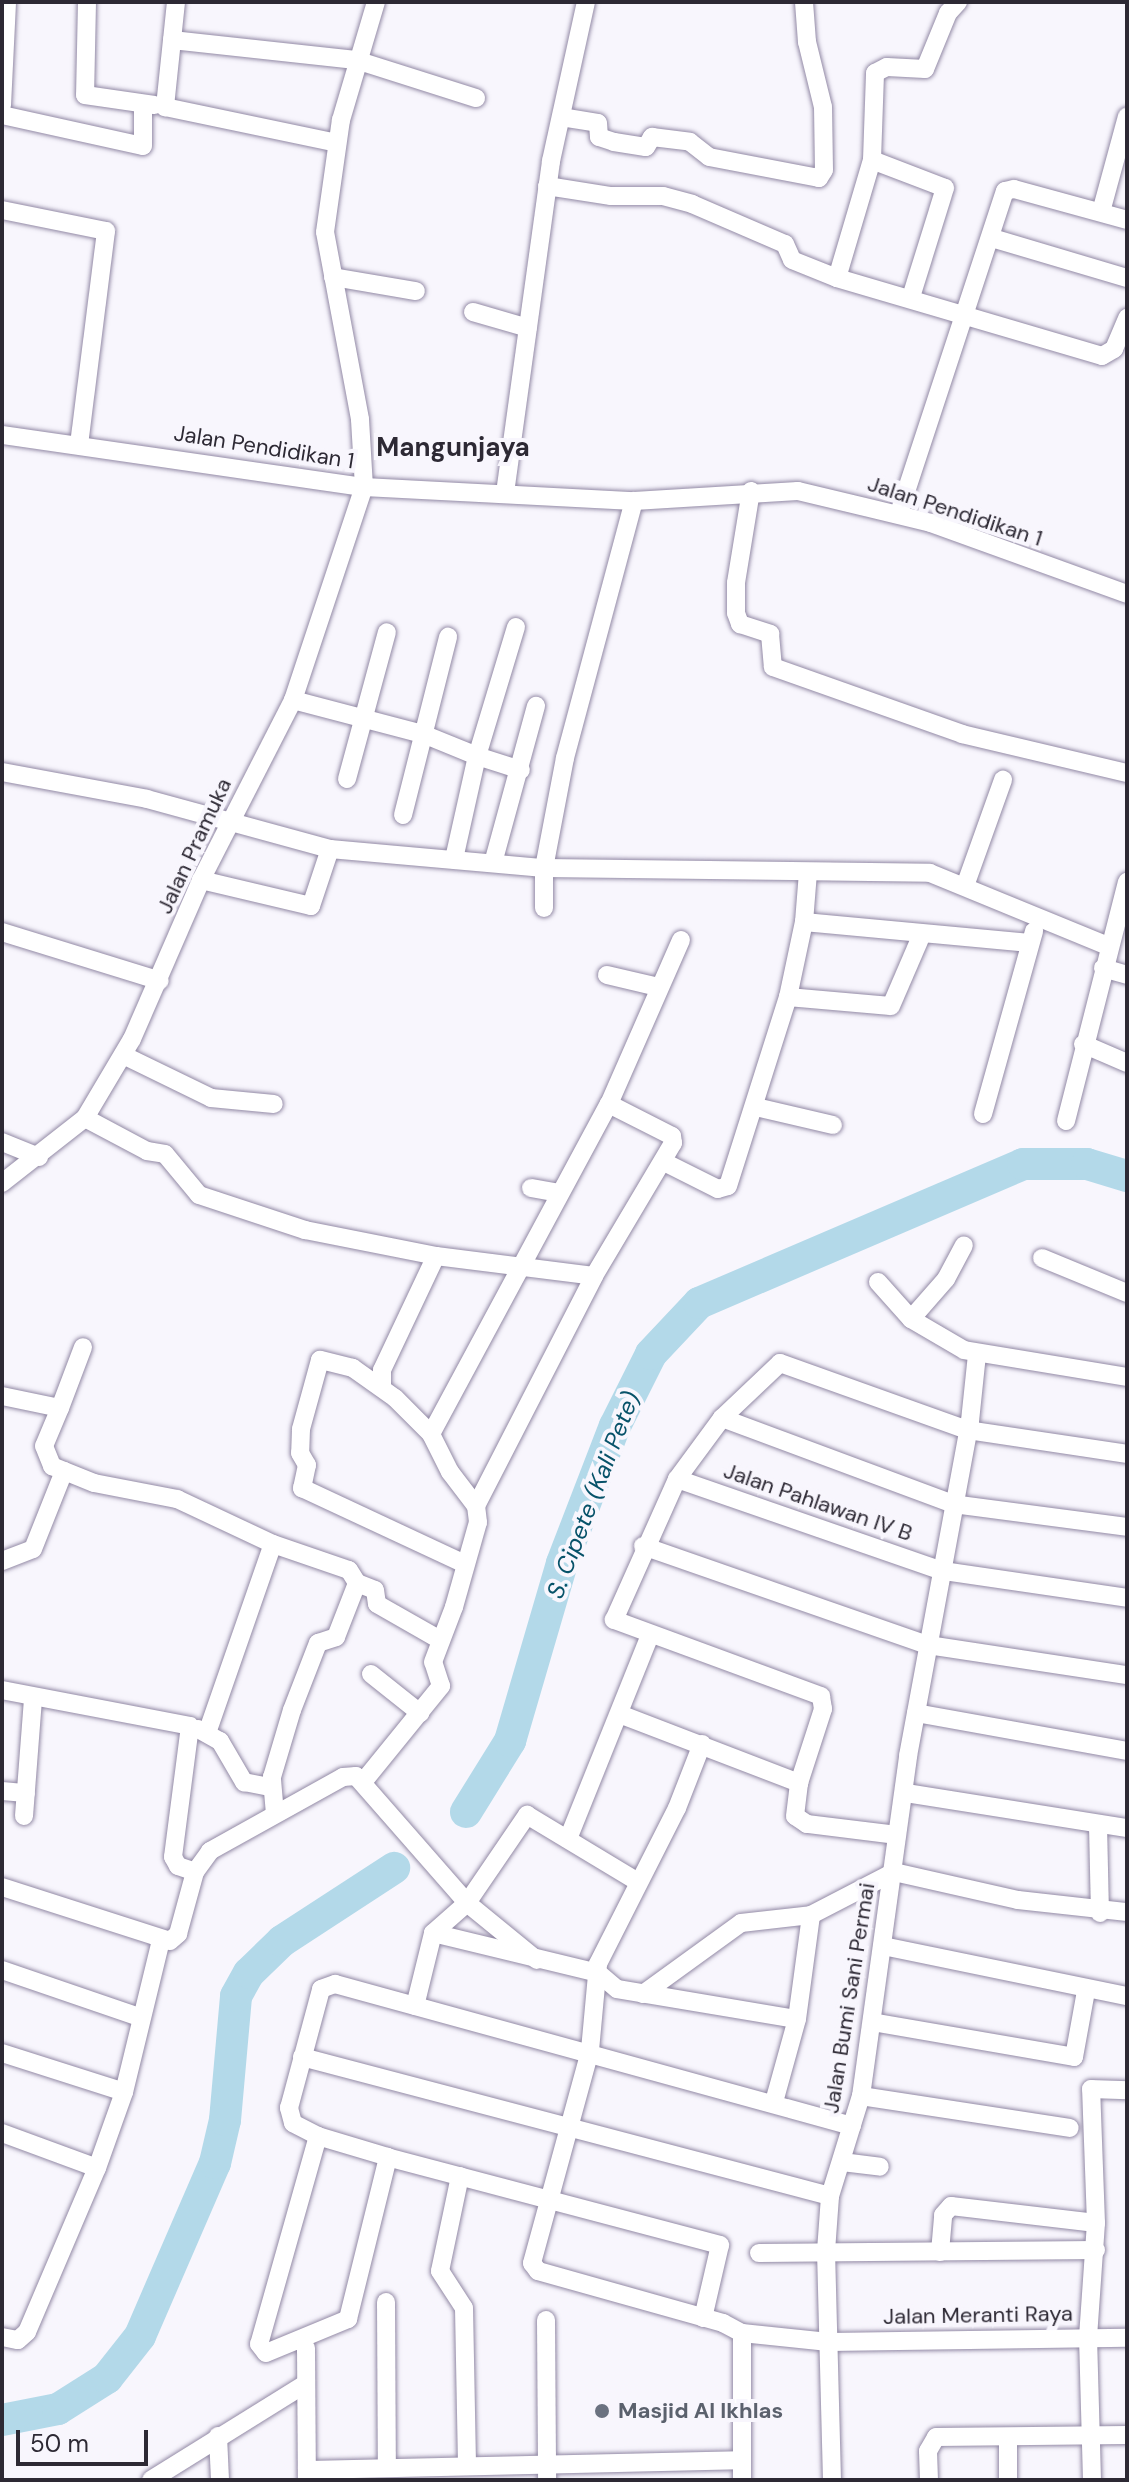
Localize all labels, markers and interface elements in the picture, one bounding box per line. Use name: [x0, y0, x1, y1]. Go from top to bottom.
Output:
street label: Jalan Pendidikan 1: [172, 420, 356, 474]
district label: Mangunjaya: [376, 432, 530, 464]
street label: Jalan Pendidikan 1: [864, 470, 1046, 552]
street label: Jalan Pramuka: [151, 774, 237, 918]
water label: S. Cipete (Kali Pete): [540, 1388, 646, 1602]
street label: Jalan Pahlawan IV B: [720, 1457, 916, 1547]
street label: Jalan Bumi Sani Permai: [818, 1881, 880, 2115]
street label: Jalan Meranti Raya: [883, 2300, 1073, 2330]
place label: Masjid Al Ikhlas: [618, 2398, 783, 2424]
marker: Masjid Al Ikhlas: [593, 2402, 611, 2420]
scale bar: [20, 2414, 152, 2464]
text: 50 m: [30, 2428, 89, 2459]

